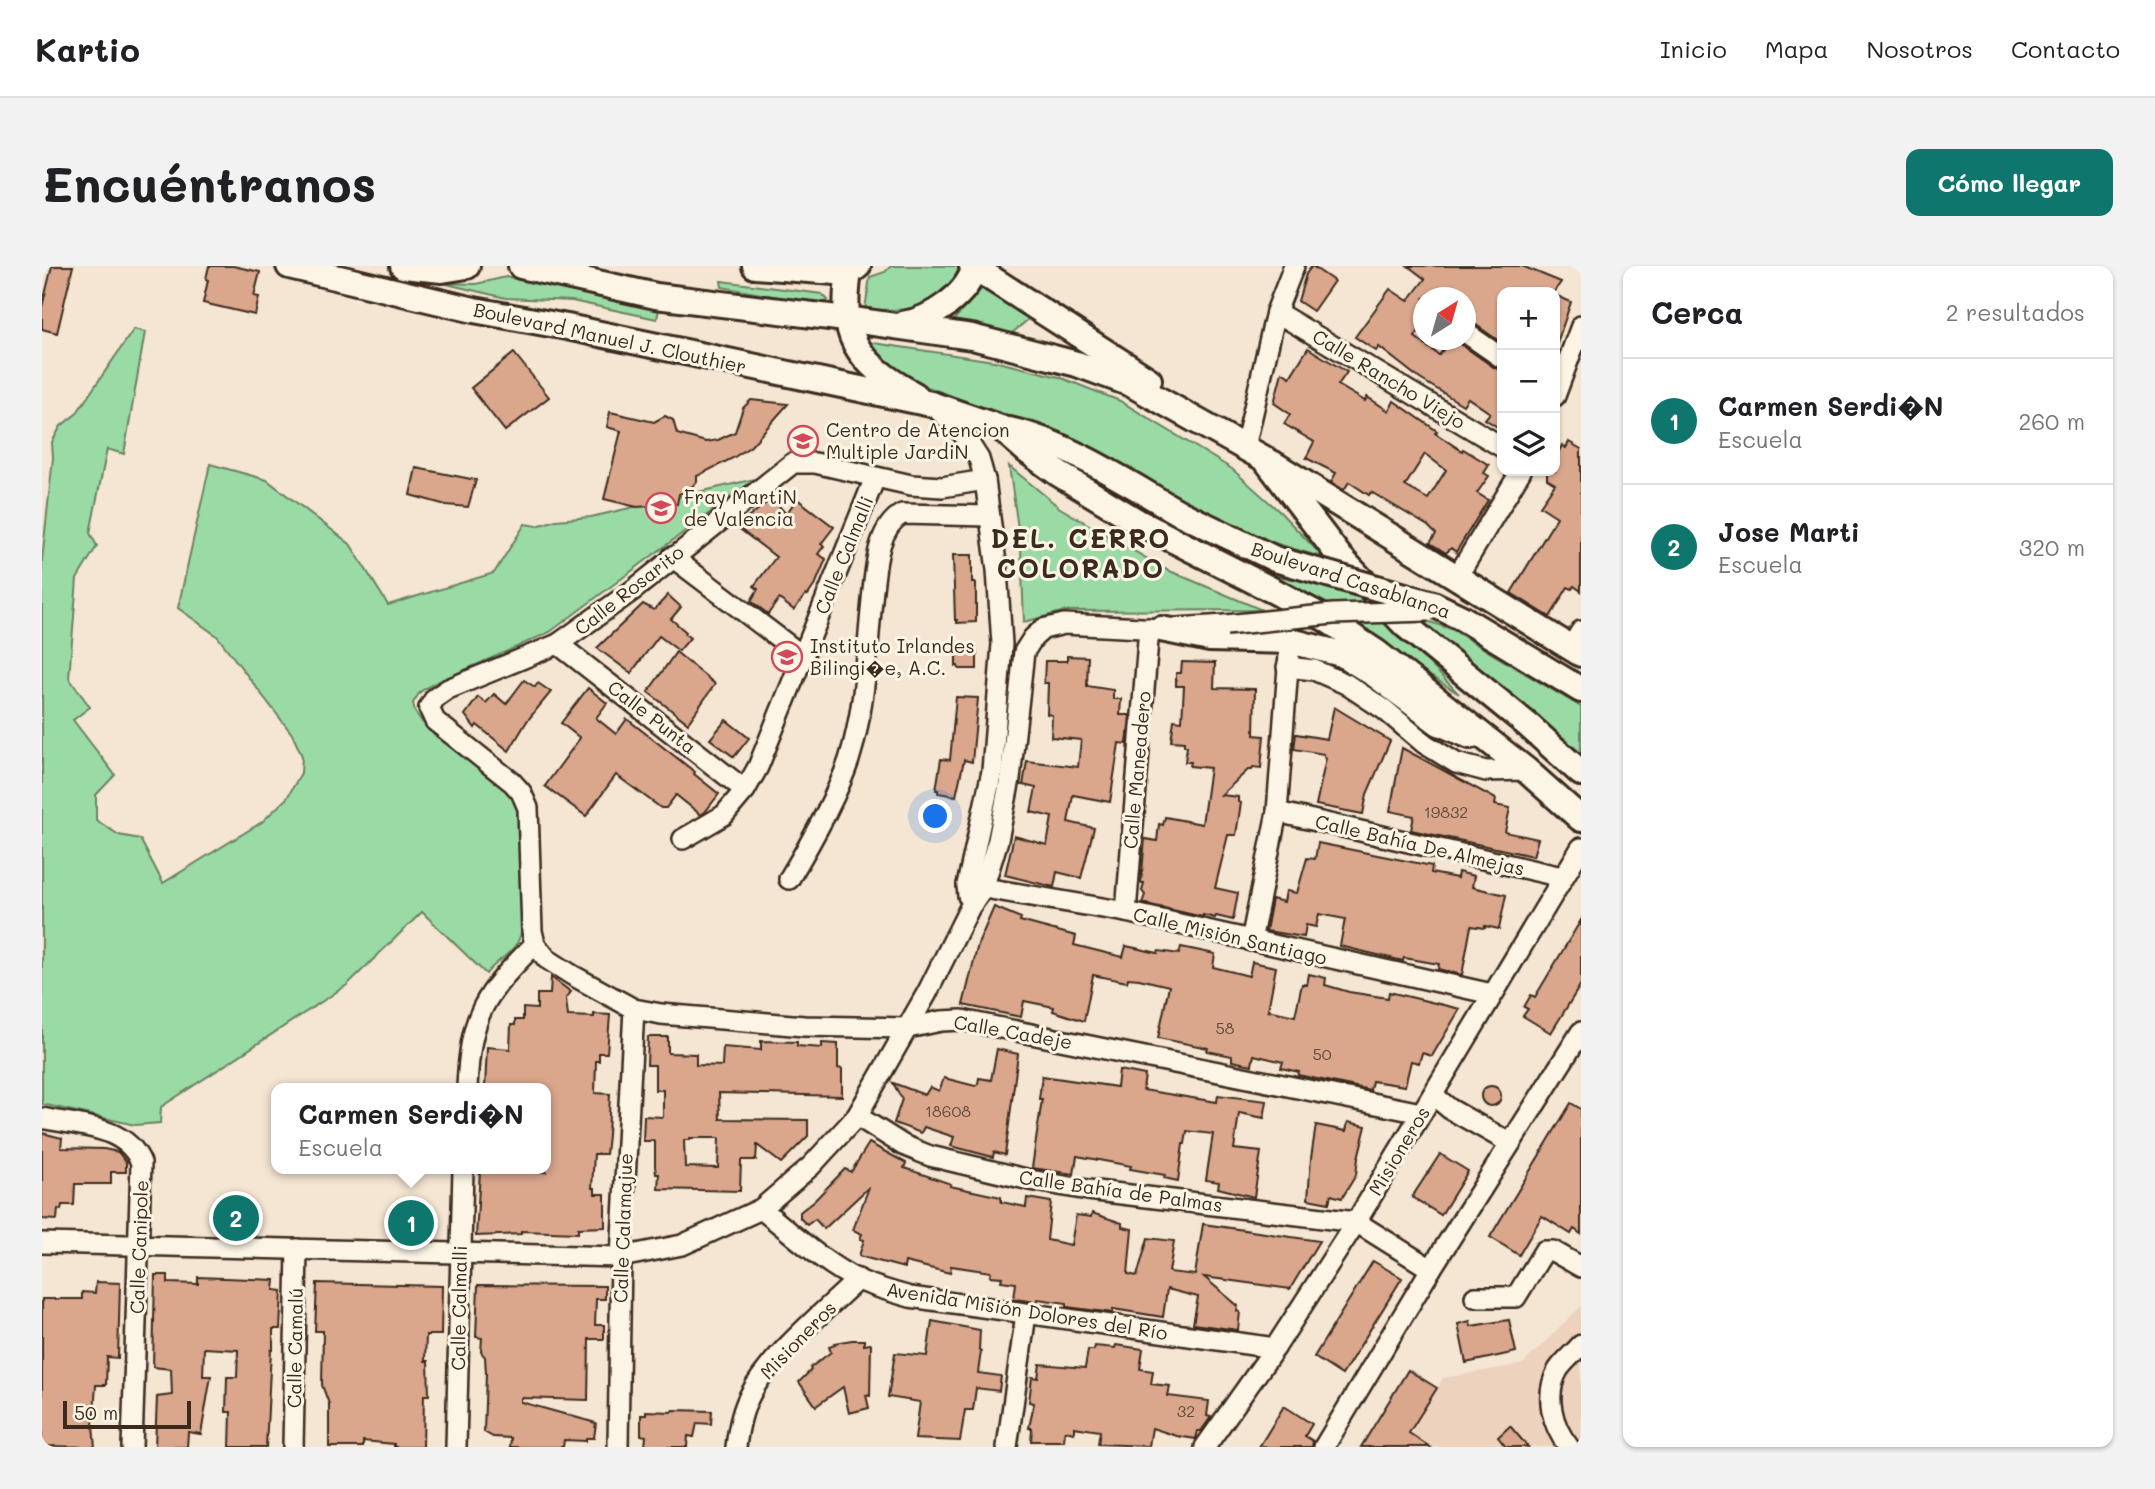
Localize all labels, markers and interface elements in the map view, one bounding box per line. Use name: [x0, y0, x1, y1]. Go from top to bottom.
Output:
text: Kartio: [35, 27, 140, 70]
text: Inicio: [1660, 33, 1727, 64]
text: Mapa: [1765, 33, 1829, 64]
text: Nosotros: [1867, 33, 1973, 64]
text: Contacto: [2011, 33, 2120, 64]
button: Cómo llegar: [1906, 149, 2113, 216]
text: Encuéntranos: [42, 151, 376, 214]
north arrow: [1413, 287, 1476, 350]
map controls: [1497, 287, 1560, 476]
button: +: [1497, 287, 1560, 350]
text: Cerca: [1651, 292, 1743, 332]
street label: Boulevard Manuel J. Clouthier: [471, 296, 749, 379]
text: 2 resultados: [1946, 297, 2085, 327]
street label: Calle Rancho Viejo: [1308, 323, 1470, 434]
button: −: [1497, 350, 1560, 413]
text: Carmen Serdi�N: [1718, 389, 1944, 423]
text: 1: [1669, 406, 1679, 436]
text: 260 m: [2018, 406, 2085, 436]
button: layers: [1497, 413, 1560, 476]
place label: Centro de Atencion Multiple JardiN: [826, 417, 1010, 464]
school or university icon: Centro de Atencion Multiple JardiN: [786, 424, 820, 458]
text: Escuela: [1718, 424, 1803, 454]
place label: Fray MartiN de Valencia: [684, 484, 797, 531]
school or university icon: Fray MartiN de Valencia: [644, 491, 678, 525]
street label: Calle Calmalli: [808, 492, 879, 618]
text: Jose Marti: [1718, 515, 1860, 549]
district label: DEL. CERRO COLORADO: [991, 521, 1171, 585]
text: 2: [1668, 532, 1680, 562]
text: 320 m: [2019, 532, 2085, 562]
street label: Boulevard Casablanca: [1248, 535, 1454, 624]
street label: Calle Rosarito: [569, 539, 689, 640]
text: Escuela: [1718, 549, 1803, 579]
place label: Instituto Irlandes Bilingi�e, A.C.: [810, 633, 975, 680]
school or university icon: Instituto Irlandes Bilingi�e, A.C.: [770, 640, 804, 674]
street label: Calle Punta: [603, 674, 702, 759]
street label: Calle Maneadero: [1117, 690, 1156, 850]
your location: [918, 799, 952, 833]
house number: 19832: [1424, 801, 1468, 822]
street label: Calle Bahía De Almejas: [1313, 808, 1527, 881]
street label: Calle Misión Santiago: [1131, 901, 1329, 970]
street label: Calle Cadeje: [952, 1009, 1074, 1054]
house number: 58: [1215, 1017, 1235, 1038]
house number: 50: [1312, 1043, 1332, 1064]
popup: [271, 1083, 551, 1174]
text: Carmen Serdi�N: [298, 1097, 524, 1131]
house number: 18608: [925, 1100, 971, 1121]
street label: Misioneros: [1362, 1102, 1435, 1200]
text: Escuela: [298, 1132, 383, 1162]
street label: Calle Calamajue: [607, 1152, 638, 1304]
street label: Calle Bahía de Palmas: [1018, 1164, 1224, 1217]
street label: Calle Canipole: [124, 1180, 153, 1314]
pin: 2: [213, 1192, 259, 1244]
pin: 1: [388, 1197, 434, 1249]
street label: Calle Calmalli: [445, 1245, 472, 1371]
street label: Avenida Misión Dolores del Río: [885, 1276, 1169, 1345]
street label: Calle Camalú: [281, 1288, 308, 1408]
street label: Misioneros: [754, 1295, 841, 1384]
scale bar: [63, 1398, 191, 1430]
text: 50 m: [74, 1400, 118, 1425]
house number: 32: [1177, 1400, 1195, 1421]

